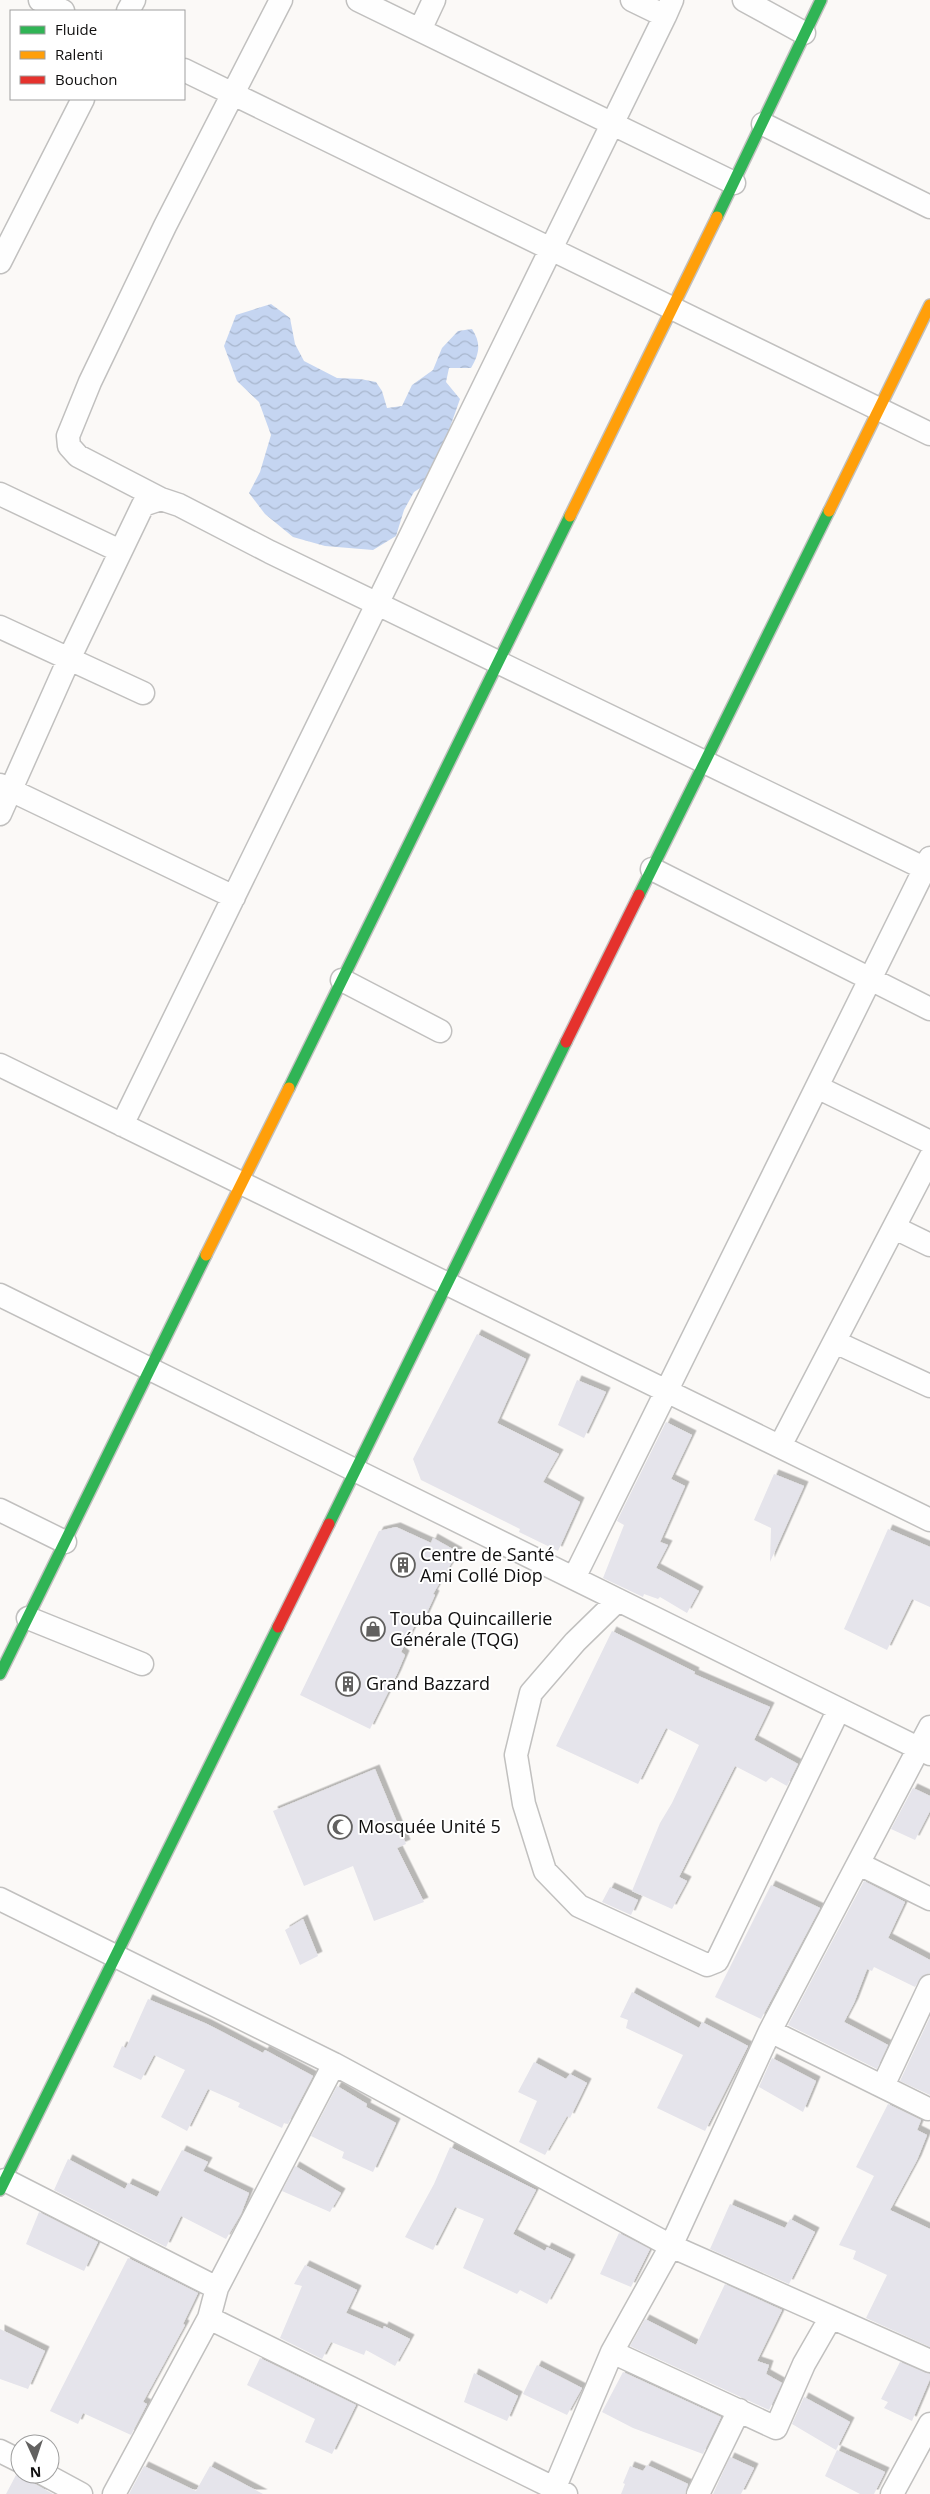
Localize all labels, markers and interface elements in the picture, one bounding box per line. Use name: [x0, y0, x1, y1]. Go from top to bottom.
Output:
legend: [10, 10, 185, 100]
text: Fluide: [55, 19, 97, 39]
text: Ralenti: [55, 44, 103, 64]
text: Bouchon: [55, 69, 118, 89]
place label: Centre de Santé Ami Collé Diop: [420, 1542, 554, 1587]
building icon: Centre de Santé Ami Collé Diop: [390, 1552, 416, 1578]
place label: Touba Quincaillerie Générale (TQG): [390, 1606, 552, 1651]
shop icon: Touba Quincaillerie Générale (TQG): [360, 1616, 386, 1642]
building icon: Grand Bazzard: [335, 1671, 361, 1697]
place label: Grand Bazzard: [366, 1671, 490, 1695]
mosque icon: Mosquée Unité 5: [327, 1814, 353, 1840]
place label: Mosquée Unité 5: [358, 1814, 501, 1838]
north arrow: [10, 2434, 60, 2484]
text: N: [30, 2463, 42, 2482]

